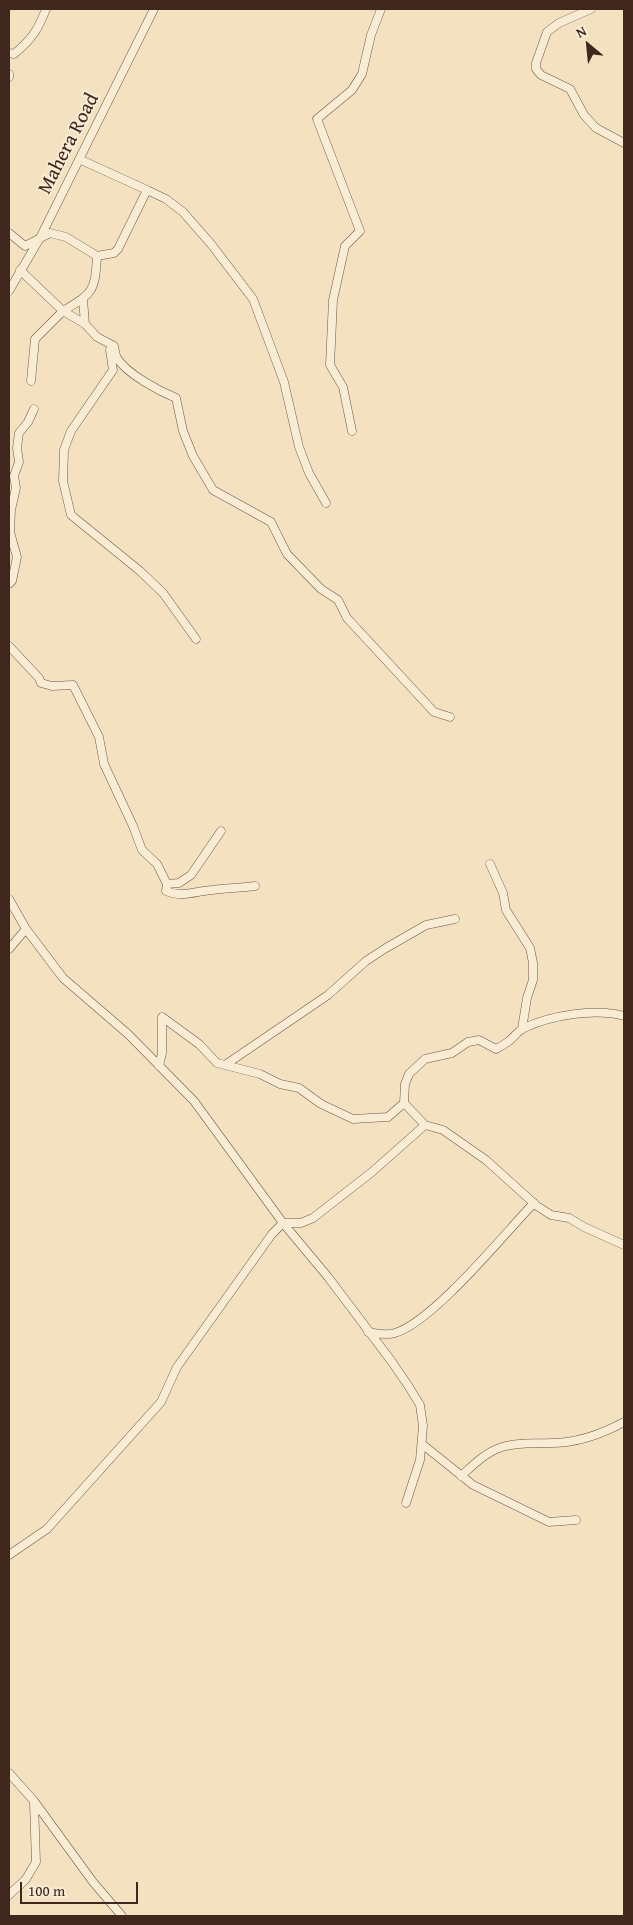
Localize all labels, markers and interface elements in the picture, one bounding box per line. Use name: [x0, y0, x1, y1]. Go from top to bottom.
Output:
north arrow: [563, 20, 613, 70]
text: N: [572, 21, 590, 43]
street label: Mahera Road: [33, 89, 105, 199]
scale bar: [22, 1872, 140, 1904]
text: 100 m: [28, 1880, 65, 1901]

